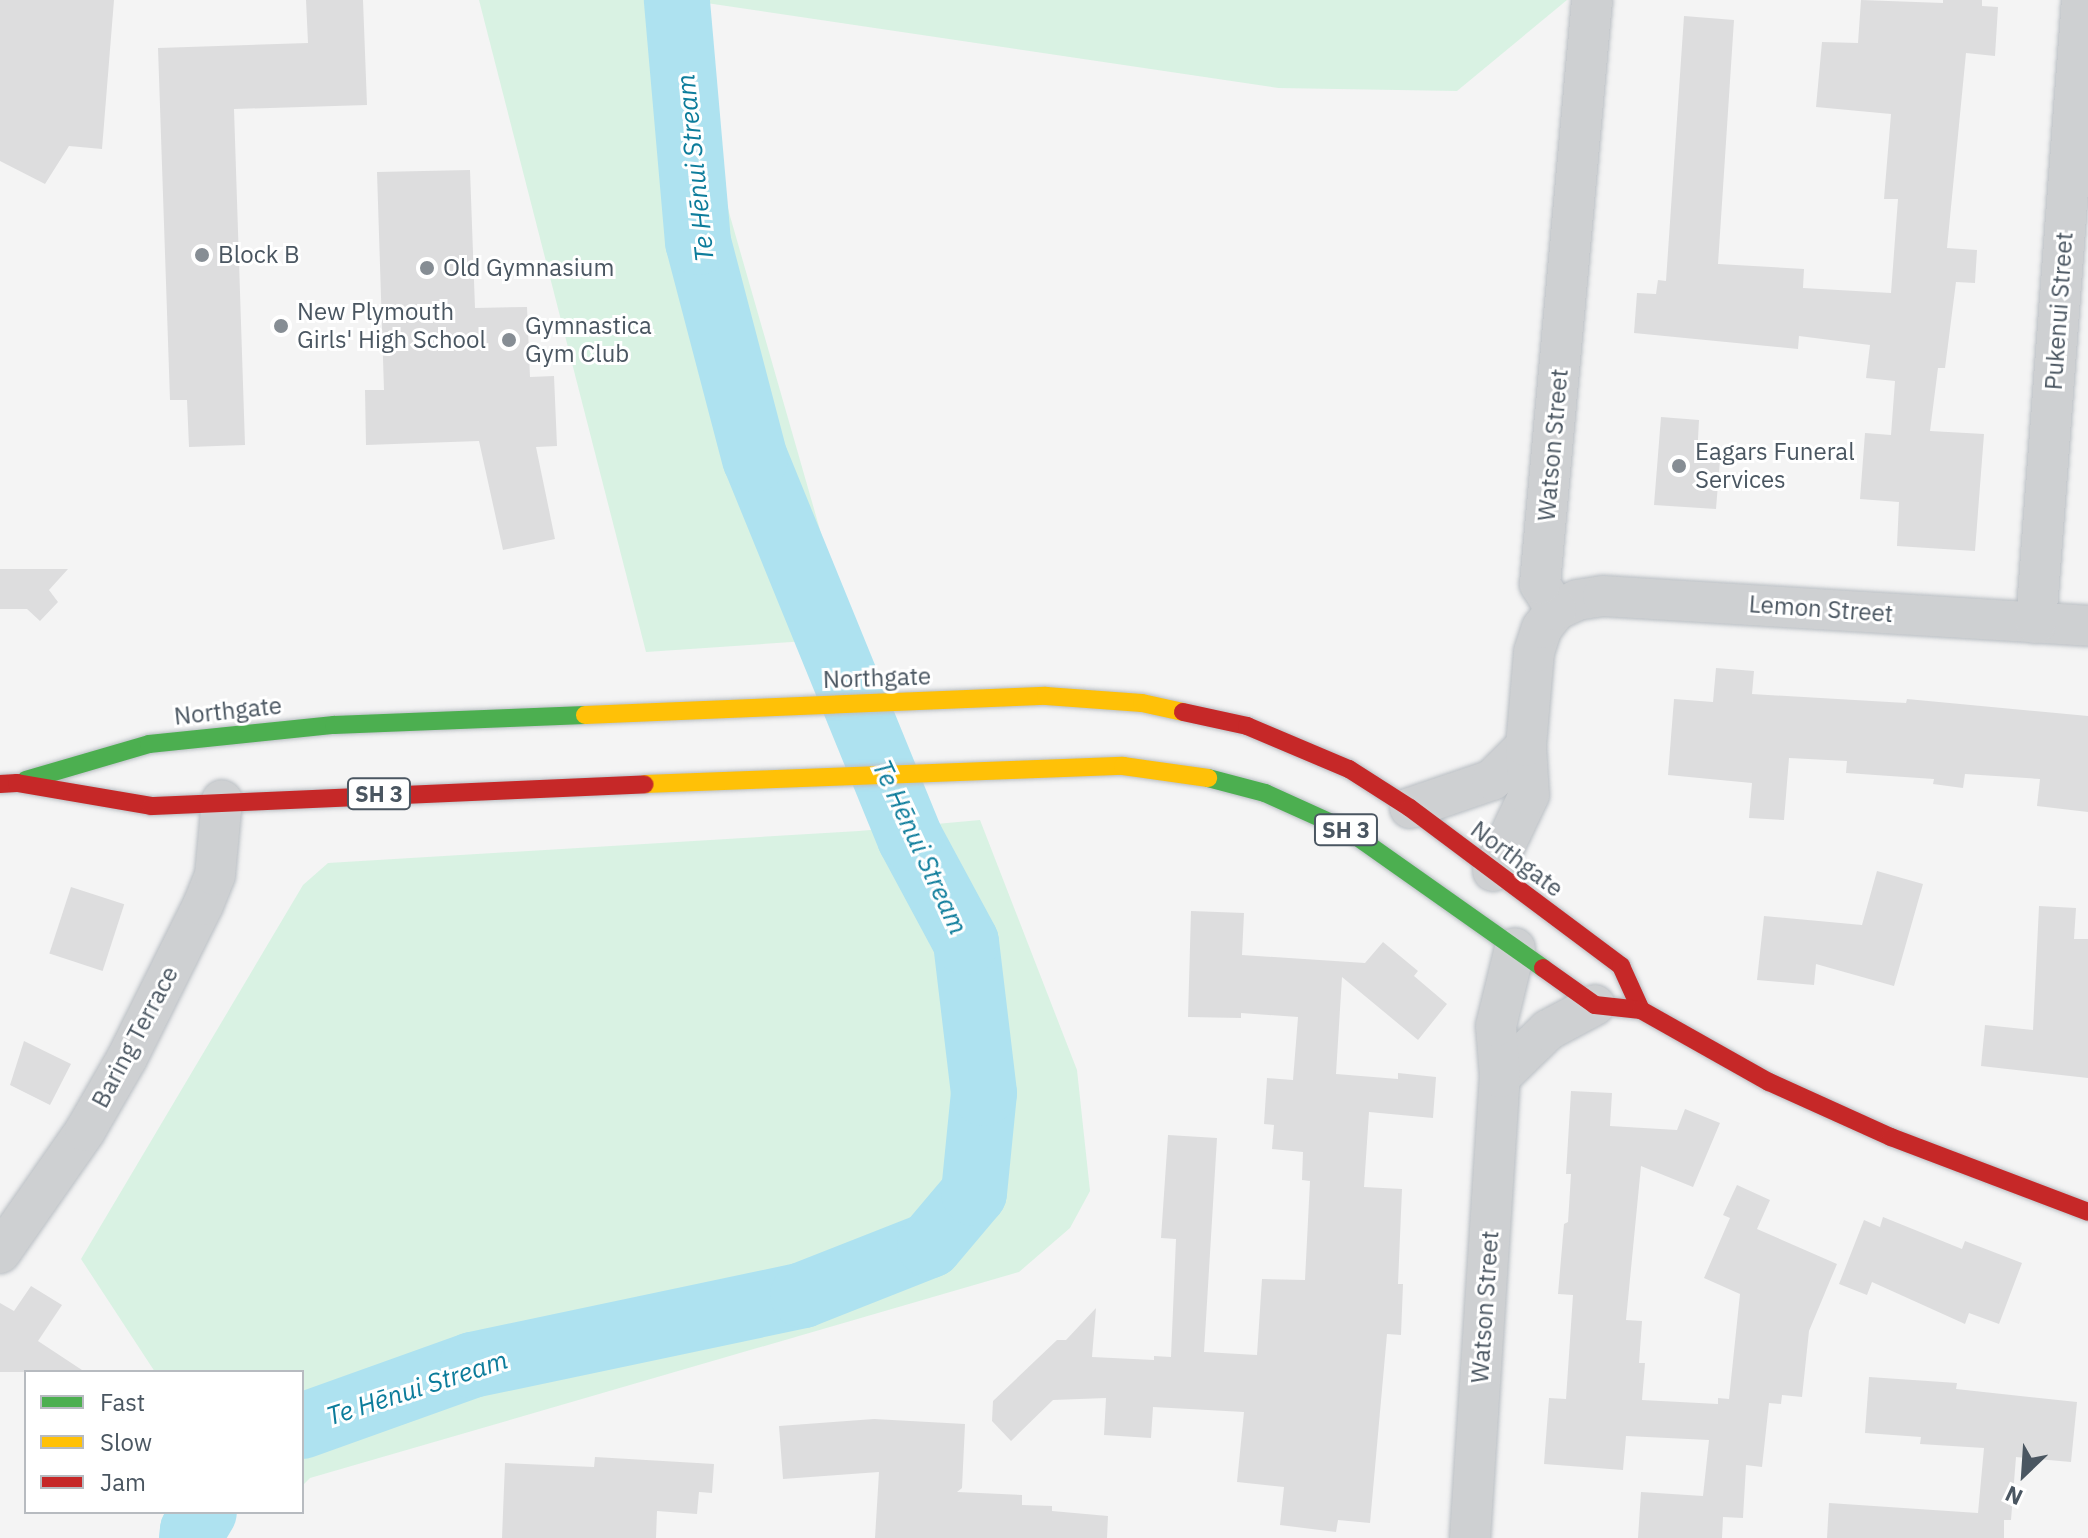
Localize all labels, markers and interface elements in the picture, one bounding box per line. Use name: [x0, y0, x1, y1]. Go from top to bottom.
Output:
water label: Te Hēnui Stream: [670, 73, 720, 263]
street label: Pukenui Street: [2039, 231, 2079, 391]
place label: Block B: [218, 241, 300, 269]
marker: Block B: [193, 246, 211, 264]
place label: Old Gymnasium: [443, 254, 614, 282]
marker: Old Gymnasium: [418, 259, 436, 277]
place label: New Plymouth Girls' High School: [297, 298, 486, 354]
place label: Gymnastica Gym Club: [525, 312, 652, 368]
marker: New Plymouth Girls' High School: [272, 317, 290, 335]
marker: Gymnastica Gym Club: [500, 331, 518, 349]
street label: Watson Street: [1532, 368, 1574, 522]
place label: Eagars Funeral Services: [1695, 438, 1855, 494]
marker: Eagars Funeral Services: [1670, 457, 1688, 475]
street label: Lemon Street: [1748, 590, 1894, 628]
street label: Northgate: [822, 662, 932, 694]
street label: Northgate: [173, 691, 283, 731]
water label: Te Hēnui Stream: [866, 755, 974, 939]
road number: SH 3: [345, 776, 413, 812]
road number: SH 3: [1312, 812, 1380, 848]
street label: Northgate: [1465, 815, 1569, 903]
street label: Baring Terrace: [86, 961, 184, 1113]
street label: Watson Street: [1465, 1230, 1505, 1384]
water label: Te Hēnui Stream: [322, 1344, 512, 1432]
legend: [24, 1370, 304, 1514]
text: Fast: [100, 1386, 145, 1418]
text: Slow: [100, 1426, 152, 1458]
north arrow: [1984, 1434, 2064, 1514]
text: Jam: [100, 1466, 146, 1498]
text: N: [2000, 1480, 2027, 1513]

